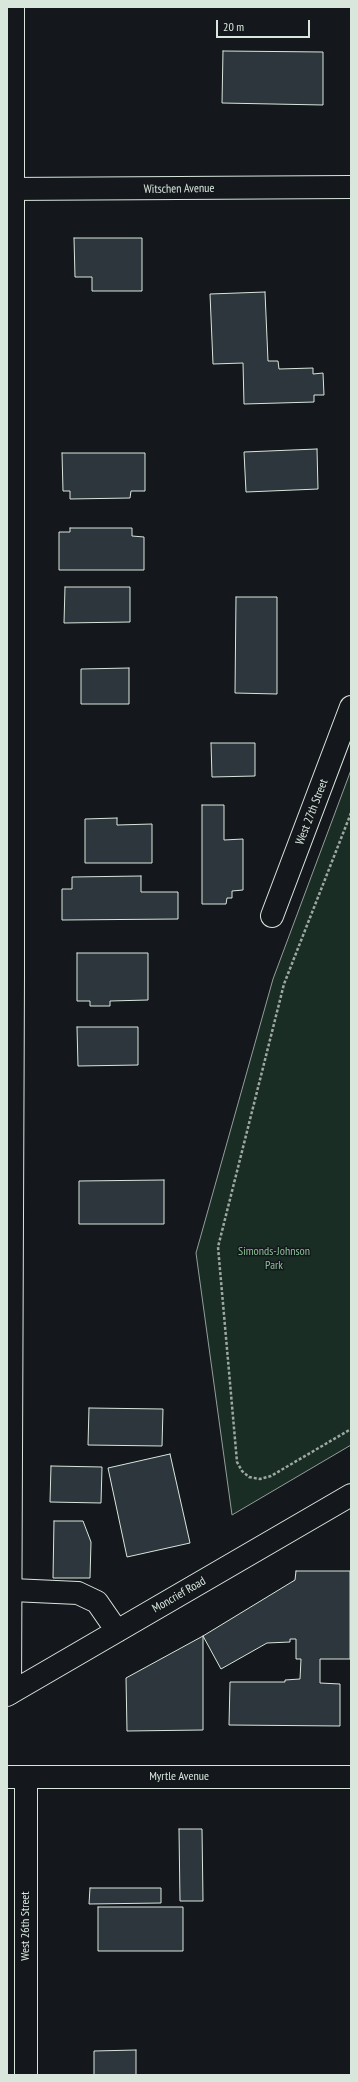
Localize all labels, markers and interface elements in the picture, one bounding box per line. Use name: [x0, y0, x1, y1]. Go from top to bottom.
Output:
scale bar: [218, 12, 312, 38]
text: 20 m: [223, 19, 244, 34]
street label: Witschen Avenue: [144, 181, 214, 197]
street label: West 27th Street: [293, 777, 331, 847]
park label: Simonds-Johnson Park: [238, 1245, 310, 1273]
street label: Moncrief Road: [150, 1574, 208, 1616]
street label: Myrtle Avenue: [149, 1770, 209, 1784]
street label: West 26th Street: [19, 1891, 33, 1961]

